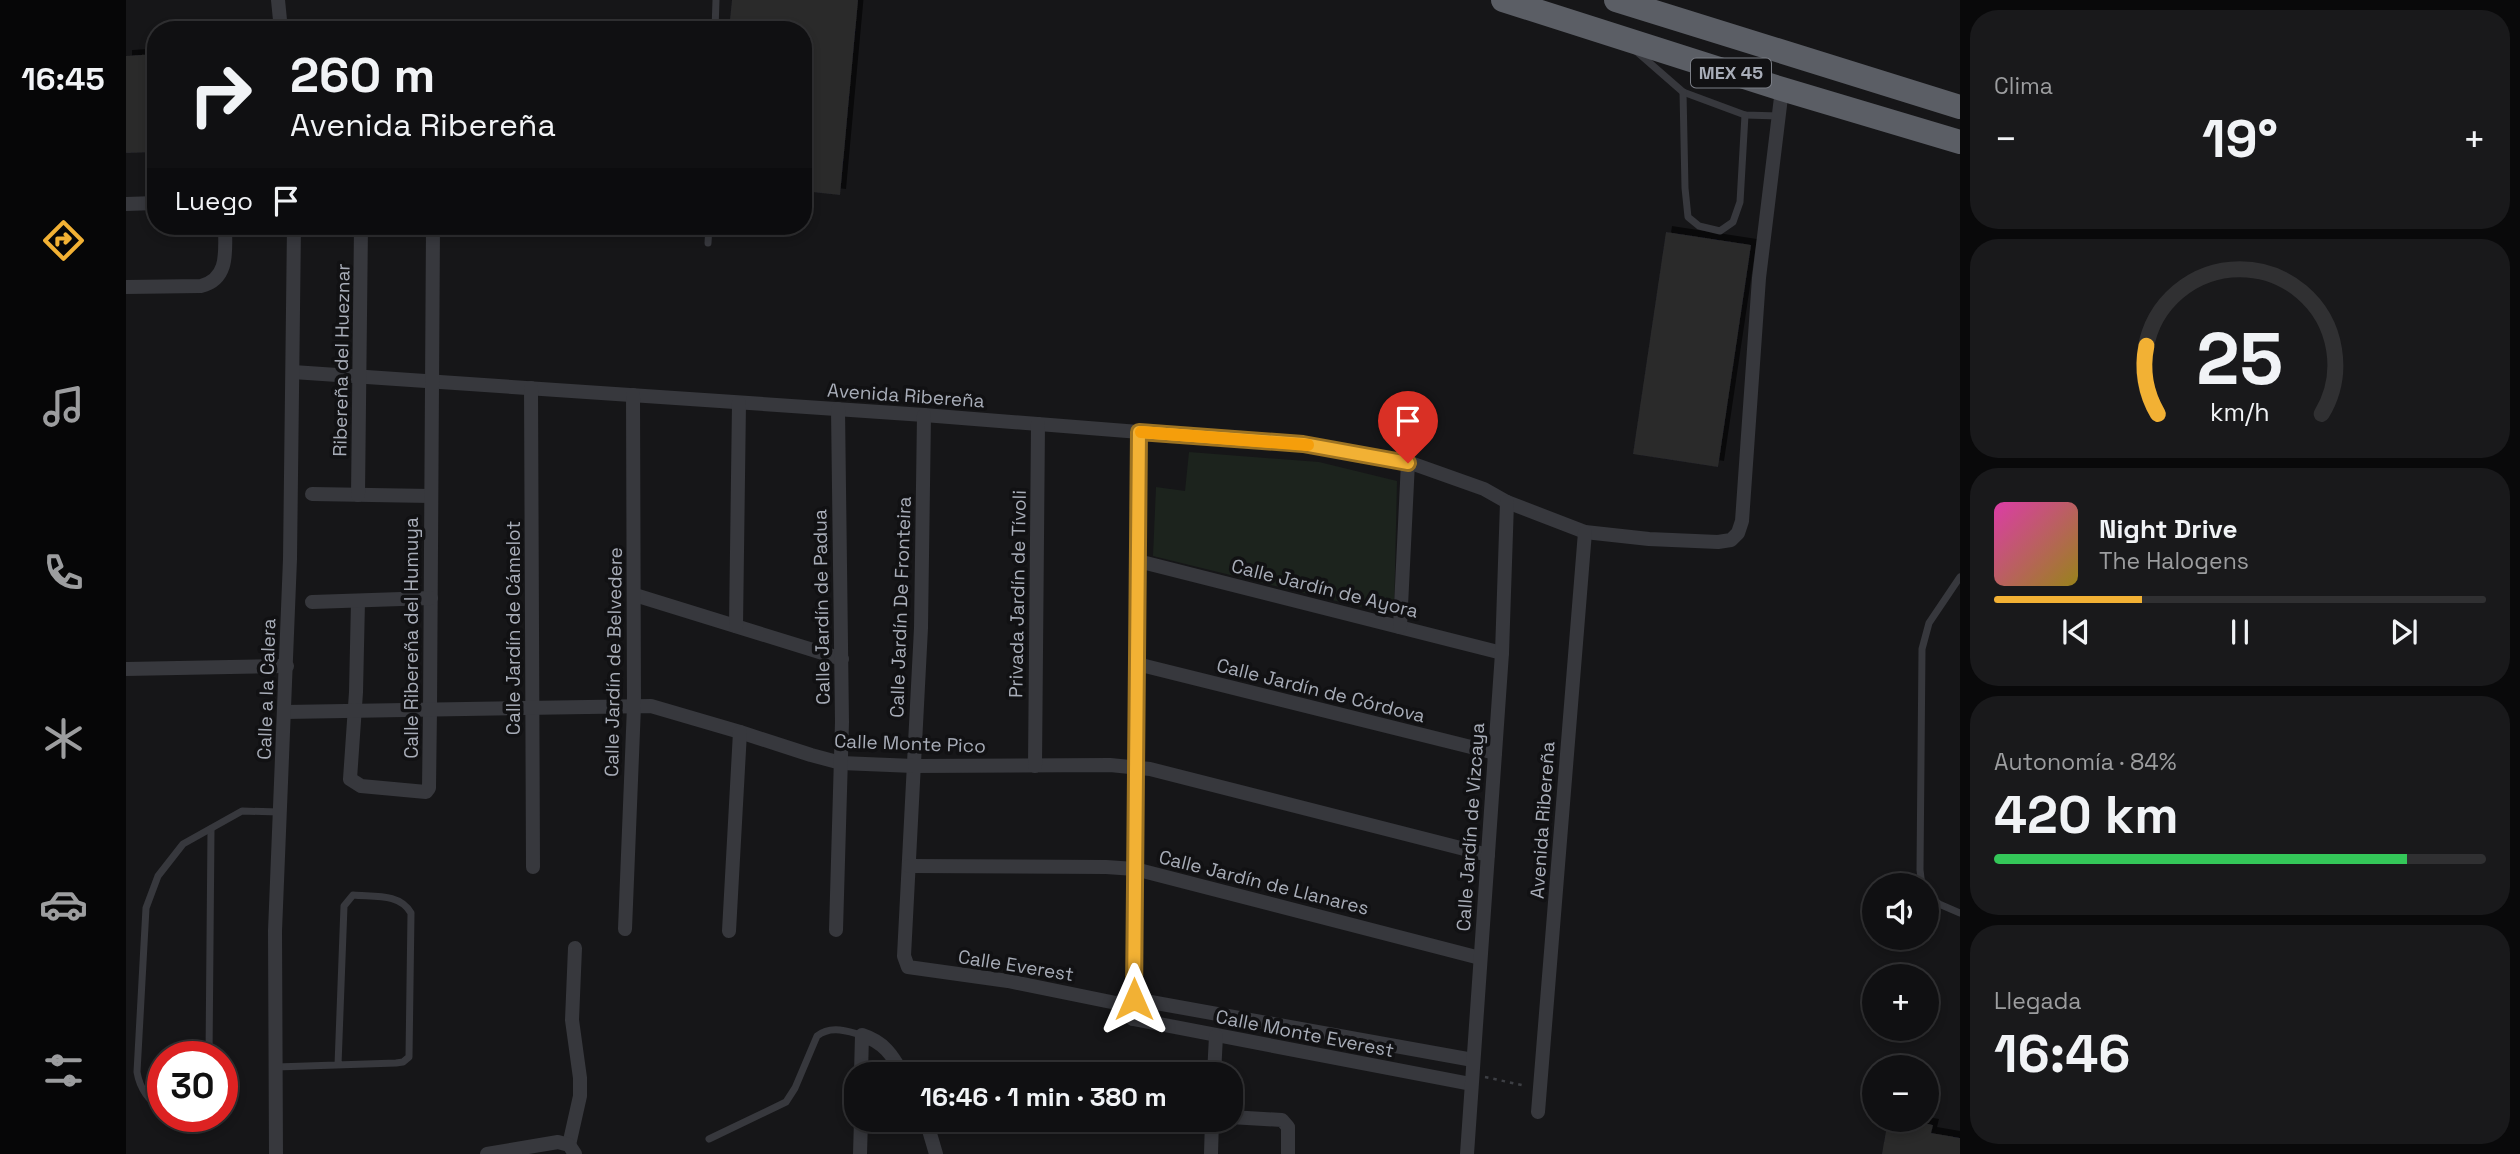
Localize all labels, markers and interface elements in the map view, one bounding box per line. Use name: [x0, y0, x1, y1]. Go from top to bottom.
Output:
text: 260 m: [290, 44, 435, 106]
icon: right: [175, 49, 266, 140]
road number: MEX 45: [1691, 58, 1771, 88]
text: 16:45: [21, 59, 105, 99]
text: Clima: [1994, 71, 2053, 101]
text: Avenida Ribereña: [290, 105, 556, 145]
text: 19°: [2202, 106, 2278, 172]
text: −: [1994, 115, 2018, 163]
text: +: [2462, 115, 2486, 163]
icon: arrive: [267, 182, 305, 220]
text: Luego: [175, 184, 253, 218]
icon: directions: [39, 216, 88, 265]
street label: Ribereña del Hueznar: [327, 263, 356, 457]
text: 25: [2197, 313, 2283, 406]
street label: Avenida Ribereña: [826, 378, 986, 413]
icon: music: [39, 382, 88, 431]
pin: [1378, 391, 1438, 463]
text: km/h: [2210, 396, 2270, 428]
icon: arrive: [1389, 402, 1427, 440]
street label: Privada Jardín de Tívoli: [1003, 490, 1032, 698]
street label: Calle Jardín De Fronteira: [884, 496, 917, 718]
street label: Calle Jardín de Padua: [807, 509, 836, 705]
text: Night Drive: [2099, 512, 2237, 546]
street label: Calle Ribereña del Humuya: [399, 517, 424, 759]
street label: Calle Jardín de Cámelot: [501, 521, 526, 735]
text: The Halogens: [2099, 546, 2249, 576]
street label: Calle Jardín de Belvedere: [599, 547, 628, 777]
icon: phone: [39, 548, 88, 597]
street label: Calle Jardín de Ayora: [1229, 553, 1421, 624]
icon: previous: [2057, 613, 2095, 651]
icon: pause: [2221, 613, 2259, 651]
icon: next: [2385, 613, 2423, 651]
street label: Calle a la Calera: [252, 618, 281, 760]
street label: Calle Jardín de Córdova: [1214, 652, 1428, 729]
icon: climate: [39, 714, 88, 763]
street label: Calle Jardín de Vizcaya: [1451, 722, 1490, 932]
street label: Calle Monte Pico: [834, 728, 986, 759]
street label: Avenida Ribereña: [1525, 740, 1560, 900]
text: Autonomía · 84%: [1994, 747, 2176, 777]
text: 420 km: [1994, 782, 2179, 848]
street label: Calle Jardín de Llanares: [1156, 844, 1371, 921]
map controls: [1862, 873, 1939, 1132]
button: sound: [1862, 873, 1939, 950]
icon: car: [39, 880, 88, 929]
street label: Calle Everest: [956, 944, 1076, 987]
position arrow: [1097, 962, 1171, 1036]
button: +: [1862, 964, 1939, 1041]
text: Llegada: [1994, 986, 2082, 1016]
street label: Calle Monte Everest: [1214, 1004, 1396, 1063]
text: 16:46: [1994, 1021, 2130, 1087]
speed limit sign: 30: [147, 1041, 238, 1132]
icon: filters: [39, 1046, 88, 1095]
button: −: [1862, 1055, 1939, 1132]
text: 16:46 · 1 min · 380 m: [920, 1080, 1167, 1114]

